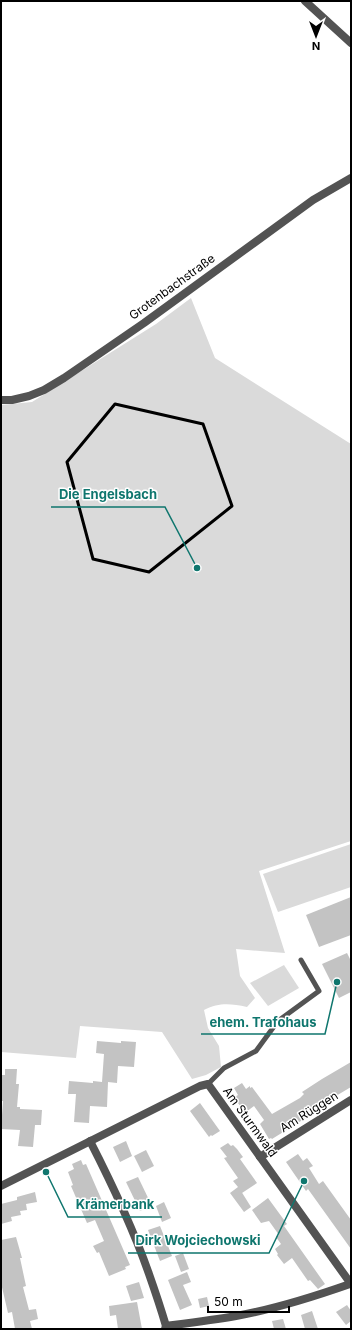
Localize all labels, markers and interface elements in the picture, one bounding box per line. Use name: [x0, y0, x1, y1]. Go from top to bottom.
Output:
north arrow: [296, 16, 336, 56]
text: N: [312, 39, 320, 53]
street label: Grotenbachstraße: [126, 250, 218, 323]
callout: Die Engelsbach: [51, 482, 165, 507]
text: Die Engelsbach: [59, 486, 157, 502]
callout: ehem. Trafohaus: [201, 1009, 325, 1034]
text: ehem. Trafohaus: [210, 1014, 316, 1030]
street label: Am Sturmwald: [220, 1084, 281, 1160]
street label: Am Rüggen: [277, 1088, 341, 1135]
callout: Krämerbank: [68, 1192, 162, 1217]
text: Krämerbank: [76, 1196, 155, 1212]
callout: Dirk Wojciechowski: [128, 1228, 269, 1253]
text: Dirk Wojciechowski: [135, 1232, 261, 1248]
scale bar: [208, 1288, 289, 1314]
text: 50 m: [214, 1294, 243, 1309]

